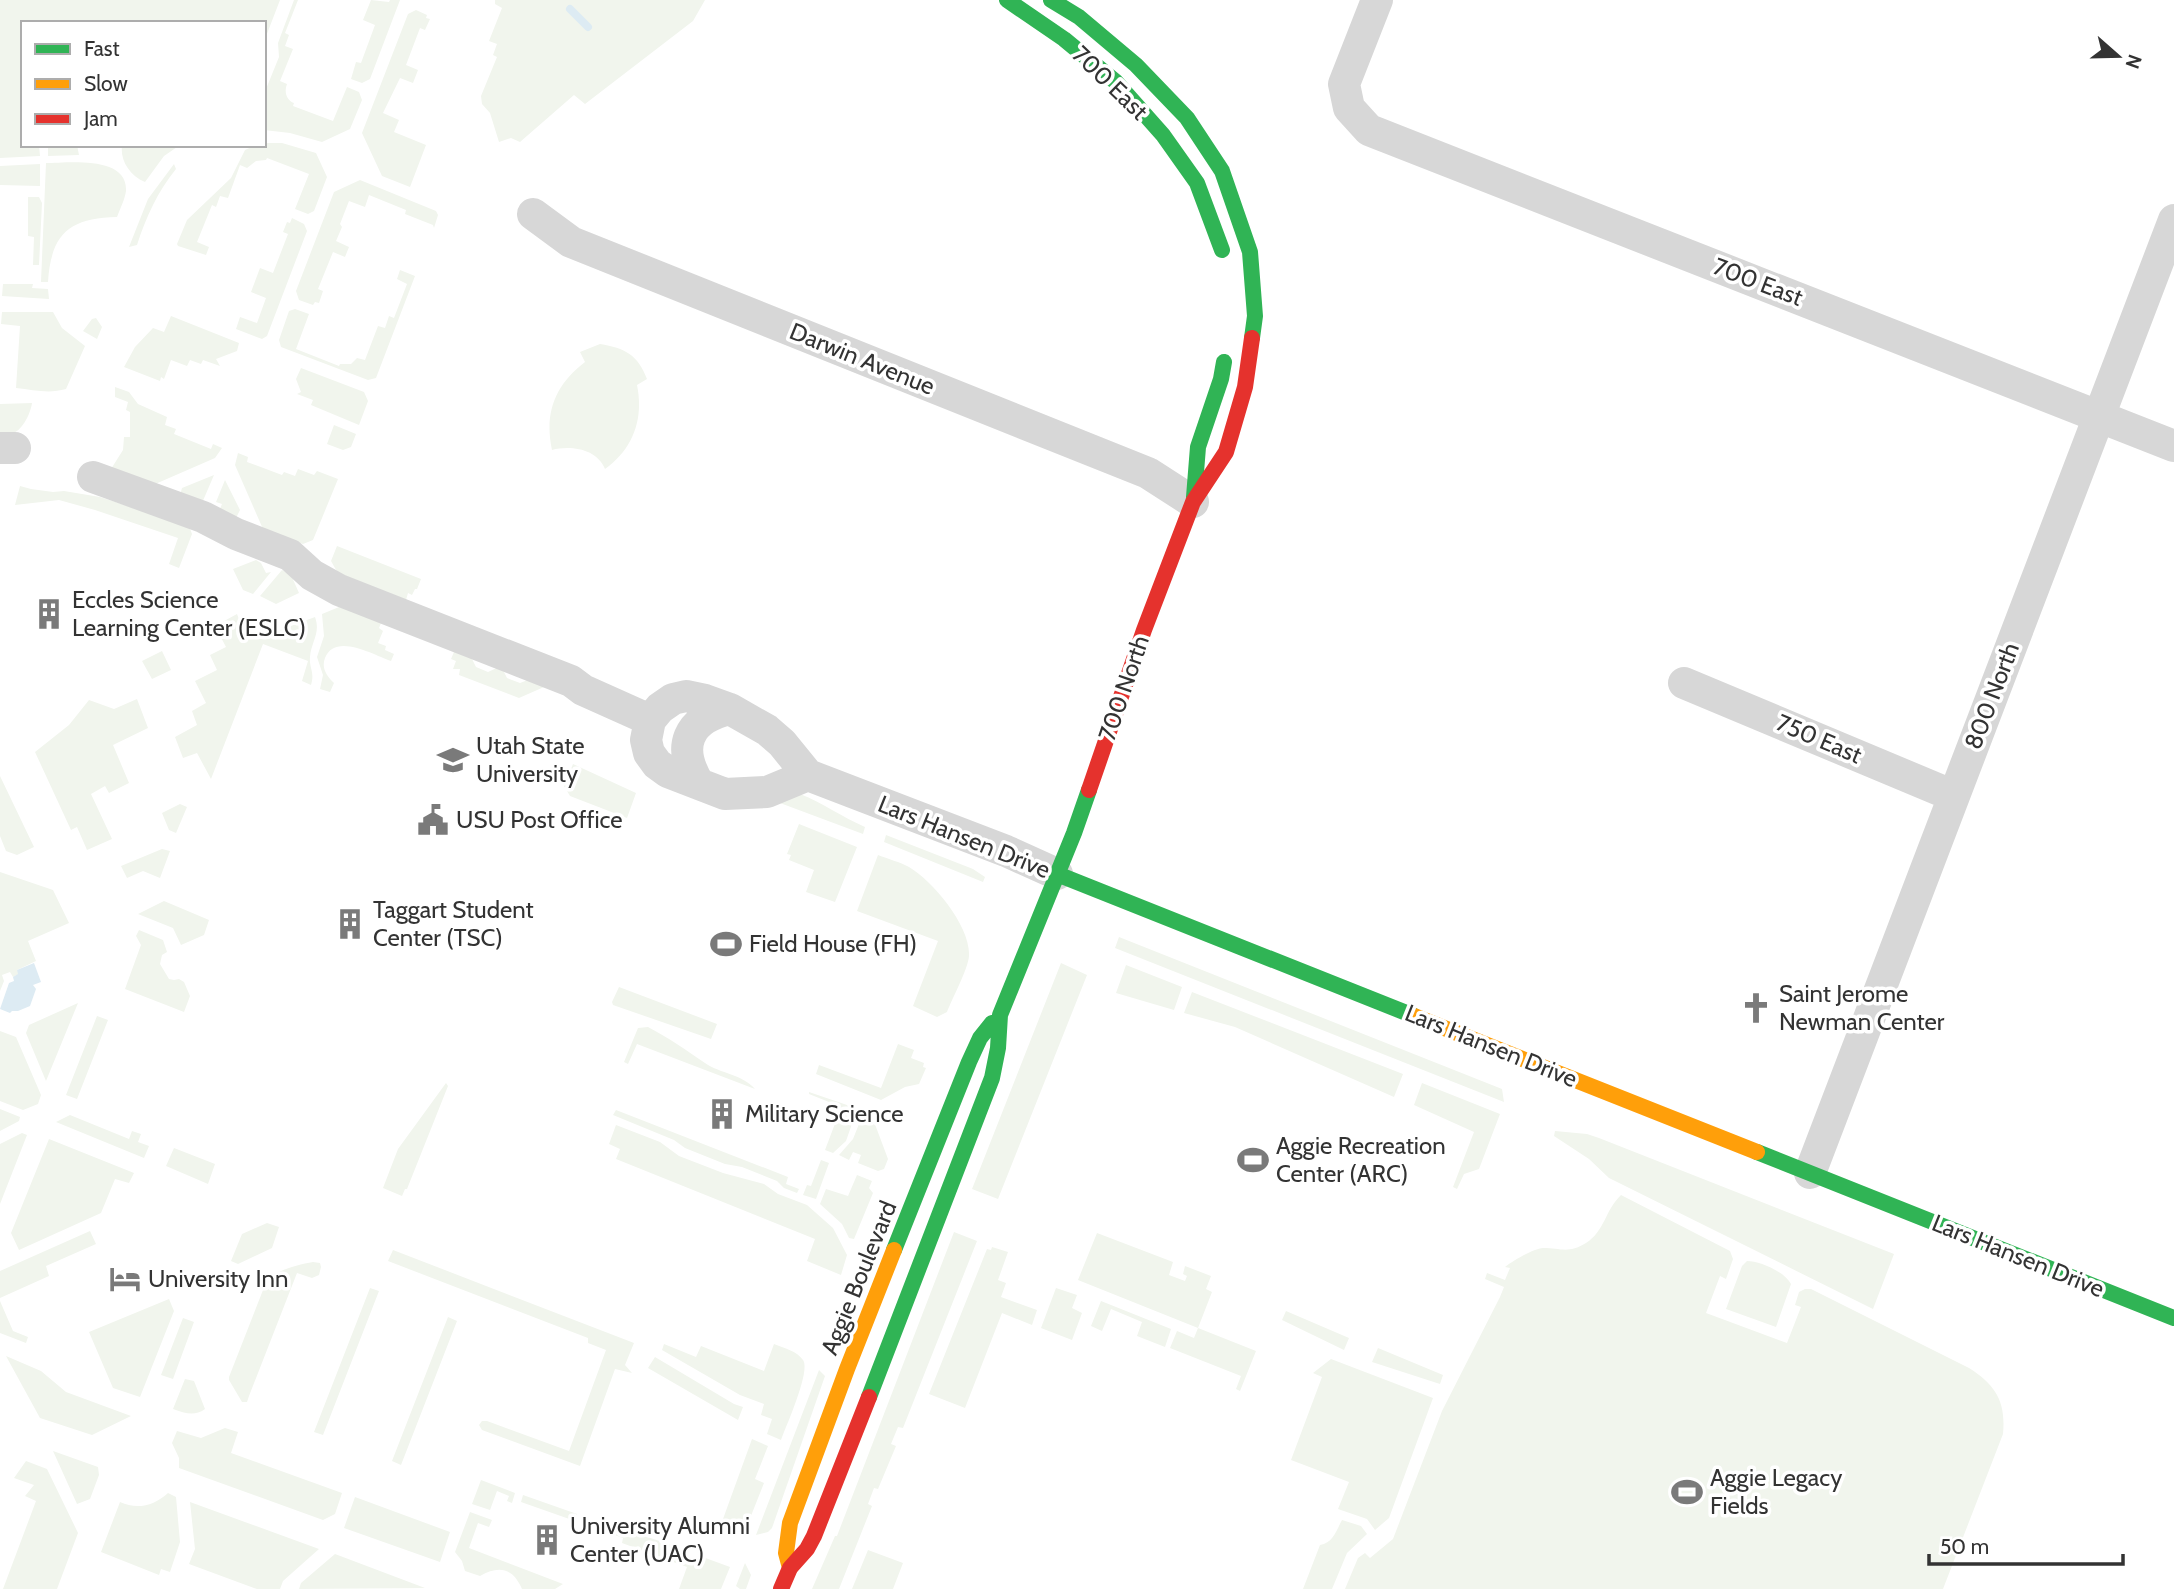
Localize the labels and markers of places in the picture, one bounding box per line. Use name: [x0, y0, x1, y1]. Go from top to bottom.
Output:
place label: Eccles Science Learning Center (ESLC): [72, 585, 306, 642]
building icon: Eccles Science Learning Center (ESLC): [32, 597, 66, 631]
place label: Utah State University: [476, 731, 585, 788]
school or university icon: Utah State University: [436, 743, 470, 777]
public building icon: USU Post Office: [416, 803, 450, 837]
place label: USU Post Office: [456, 805, 623, 834]
place label: Taggart Student Center (TSC): [373, 895, 534, 952]
building icon: Taggart Student Center (TSC): [333, 907, 367, 941]
sports icon: Field House (FH): [709, 927, 743, 961]
place label: Field House (FH): [749, 929, 917, 958]
place label: Saint Jerome Newman Center: [1779, 979, 1945, 1036]
church icon: Saint Jerome Newman Center: [1739, 991, 1773, 1025]
building icon: Military Science: [705, 1097, 739, 1131]
place label: Military Science: [745, 1099, 904, 1128]
place label: Aggie Recreation Center (ARC): [1276, 1131, 1446, 1188]
sports icon: Aggie Recreation Center (ARC): [1236, 1143, 1270, 1177]
hotel icon: University Inn: [108, 1262, 142, 1296]
place label: University Inn: [148, 1264, 288, 1293]
place label: Aggie Legacy Fields: [1710, 1463, 1842, 1520]
sports icon: Aggie Legacy Fields: [1670, 1475, 1704, 1509]
place label: University Alumni Center (UAC): [570, 1511, 750, 1568]
building icon: University Alumni Center (UAC): [530, 1523, 564, 1557]

